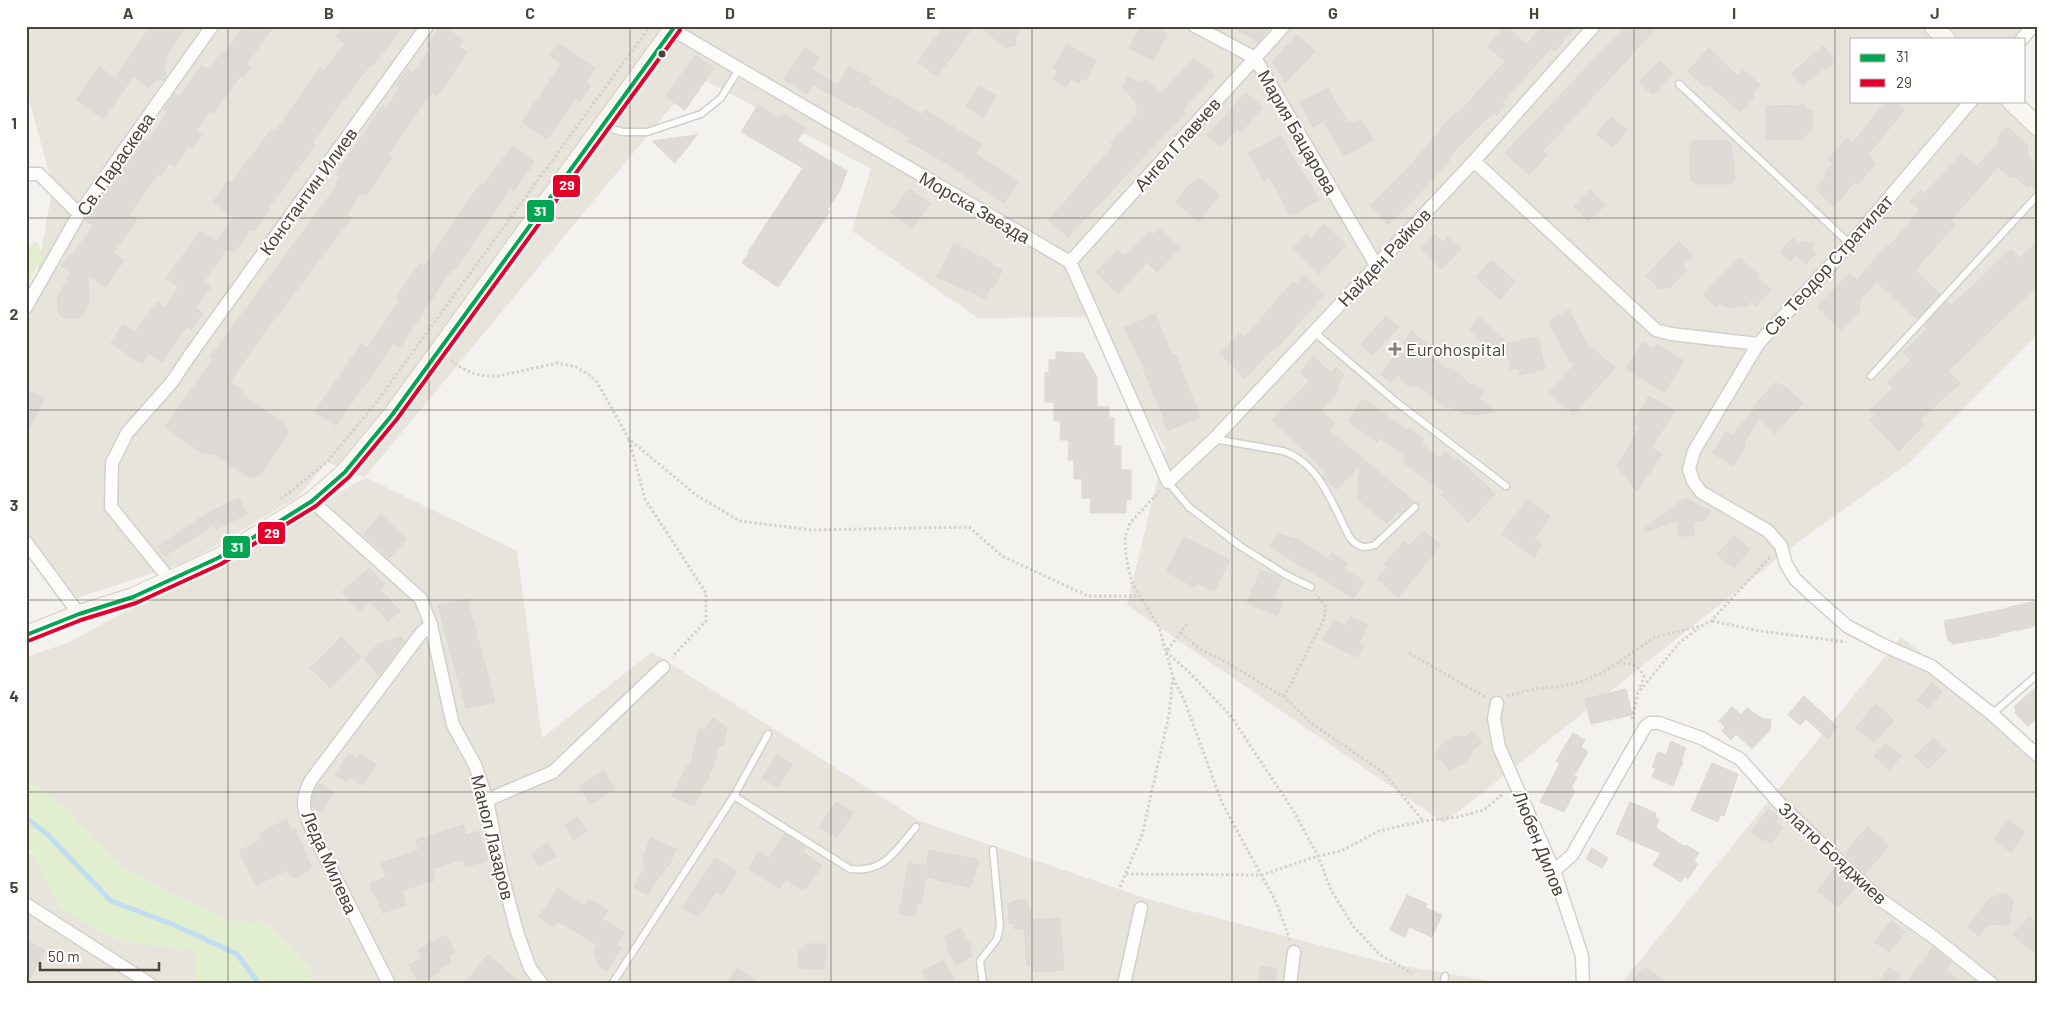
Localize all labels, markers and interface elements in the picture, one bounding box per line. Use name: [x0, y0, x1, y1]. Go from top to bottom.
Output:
text: A: [123, 3, 134, 22]
text: B: [324, 3, 334, 22]
text: C: [525, 3, 535, 22]
text: D: [725, 3, 735, 22]
text: E: [926, 3, 936, 22]
text: F: [1128, 3, 1137, 22]
text: G: [1328, 3, 1338, 22]
text: H: [1529, 3, 1539, 22]
text: I: [1732, 3, 1736, 22]
text: J: [1930, 3, 1940, 22]
legend: [1850, 38, 2026, 102]
text: 31: [1896, 47, 1909, 65]
unlabelled marker: [657, 49, 667, 59]
street label: Мария Бацарова: [1253, 66, 1343, 199]
text: 29: [1896, 73, 1912, 91]
street label: Ангел Главчев: [1129, 93, 1225, 195]
street label: Св. Параскева: [71, 107, 159, 220]
text: 1: [11, 113, 17, 132]
street label: Константин Илиев: [254, 123, 362, 259]
street label: Морска Звезда: [916, 166, 1035, 248]
line badge: 29: [552, 174, 581, 198]
text: 29: [559, 176, 575, 193]
street label: Св. Теодор Стратилат: [1759, 190, 1897, 340]
line badge: 31: [526, 199, 555, 223]
text: 31: [534, 202, 546, 219]
street label: Найден Райков: [1333, 203, 1435, 311]
text: 2: [10, 304, 19, 323]
place label: Eurohospital: [1406, 338, 1505, 360]
marker: Eurohospital: [1388, 342, 1402, 356]
text: 3: [10, 495, 18, 514]
line badge: 29: [257, 521, 286, 545]
text: 29: [264, 524, 280, 541]
line badge: 31: [222, 535, 251, 559]
text: 31: [231, 538, 243, 555]
text: 4: [9, 686, 19, 705]
street label: Манол Лазаров: [467, 772, 519, 902]
street label: Любен Дилов: [1509, 787, 1571, 899]
street label: Златю Бояджиев: [1774, 797, 1892, 909]
street label: Леда Милева: [297, 807, 363, 918]
text: 5: [10, 877, 19, 896]
scale bar: [40, 940, 159, 972]
text: 50 m: [48, 947, 80, 965]

